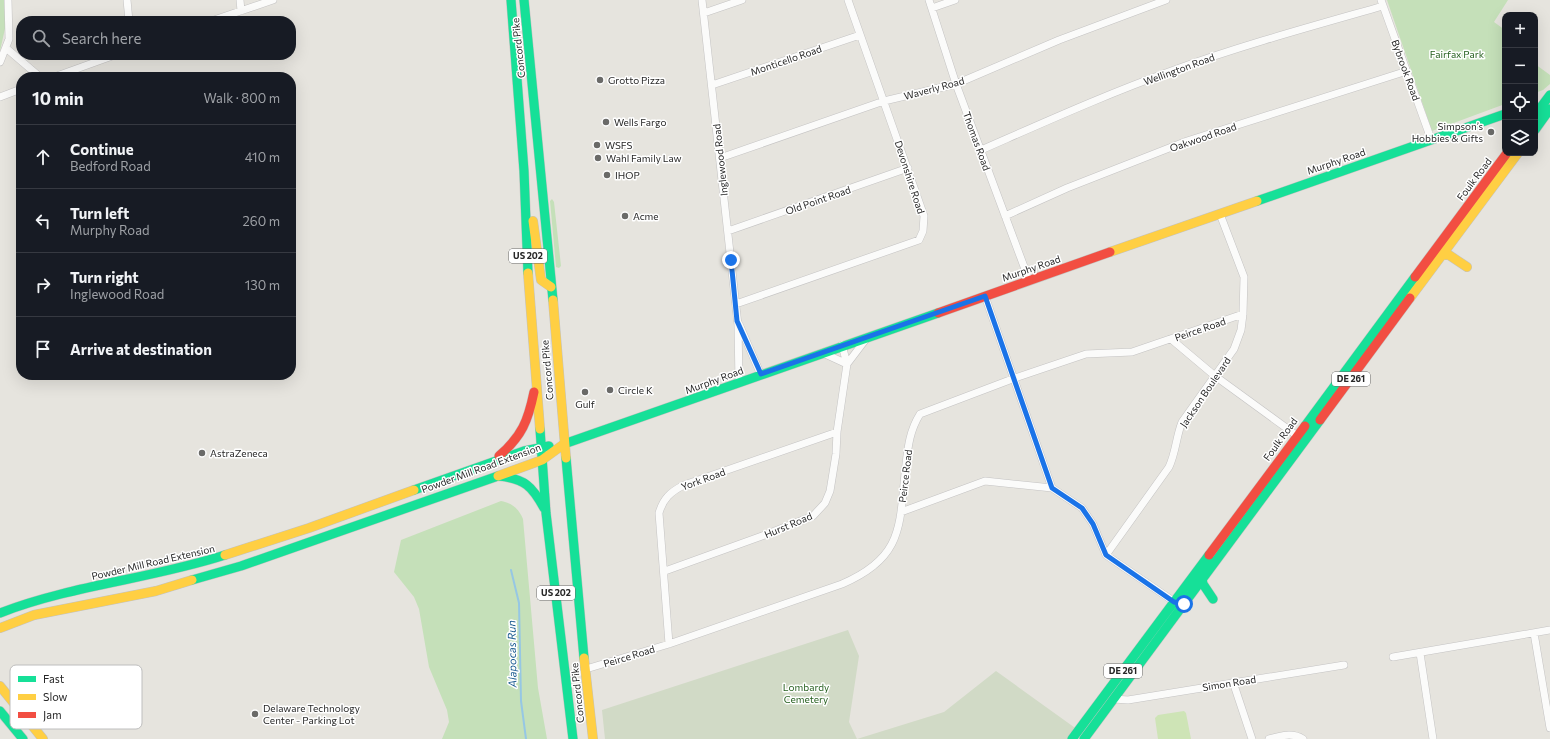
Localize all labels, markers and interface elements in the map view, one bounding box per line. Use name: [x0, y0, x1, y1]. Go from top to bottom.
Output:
map controls: [1502, 12, 1538, 156]
button: +: [1502, 12, 1538, 48]
search box: [16, 16, 296, 60]
street label: Concord Pike: [509, 17, 527, 79]
icon: search: [30, 27, 52, 49]
text: Search here: [62, 29, 141, 47]
street label: Bybrook Road: [1389, 38, 1423, 102]
street label: Monticello Road: [749, 42, 823, 78]
park label: Fairfax Park: [1430, 48, 1485, 60]
button: −: [1502, 48, 1538, 84]
street label: Wellington Road: [1142, 51, 1216, 87]
place label: Grotto Pizza: [608, 74, 665, 86]
street label: Waverly Road: [903, 74, 966, 102]
marker: Grotto Pizza: [595, 75, 605, 85]
button: locate: [1502, 84, 1538, 120]
text: 10 min: [32, 88, 84, 109]
text: Walk · 800 m: [204, 90, 280, 106]
street label: Thomas Road: [961, 110, 993, 172]
place label: Wells Fargo: [614, 116, 666, 128]
marker: Wells Fargo: [601, 117, 611, 127]
street label: Oakwood Road: [1168, 120, 1238, 154]
place label: Simpson’s Hobbies & Gifts: [1412, 120, 1483, 144]
button: layers: [1502, 120, 1538, 156]
street label: Inglewood Road: [710, 123, 730, 197]
marker: Simpson’s Hobbies & Gifts: [1486, 127, 1496, 137]
place label: WSFS: [605, 139, 633, 151]
street label: Devonshire Road: [892, 139, 928, 215]
text: Continue: [70, 140, 134, 158]
marker: WSFS: [592, 140, 602, 150]
street label: Murphy Road: [1305, 145, 1367, 177]
icon: ahead: [32, 146, 54, 168]
text: 410 m: [245, 149, 280, 165]
place label: Wahl Family Law: [606, 152, 682, 164]
marker: Wahl Family Law: [593, 153, 603, 163]
street label: Foulk Road: [1454, 155, 1494, 203]
text: Bedford Road: [70, 158, 151, 174]
place label: IHOP: [615, 169, 640, 181]
marker: IHOP: [602, 170, 612, 180]
street label: Old Point Road: [784, 183, 852, 217]
text: Turn left: [70, 204, 129, 222]
icon: left: [32, 210, 54, 232]
place label: Acme: [633, 210, 659, 222]
marker: Acme: [620, 211, 630, 221]
text: 260 m: [243, 213, 280, 229]
text: Murphy Road: [70, 222, 149, 238]
road number: US 202: [509, 249, 547, 263]
route end: [722, 251, 740, 269]
street label: Murphy Road: [1000, 252, 1062, 284]
text: Turn right: [70, 268, 139, 286]
icon: right: [32, 274, 54, 296]
text: 130 m: [245, 277, 280, 293]
text: Inglewood Road: [70, 286, 164, 302]
street label: Peirce Road: [1173, 315, 1227, 343]
icon: arrive: [32, 338, 54, 360]
street label: Concord Pike: [538, 339, 556, 401]
text: Arrive at destination: [70, 340, 212, 358]
street label: Jackson Boulevard: [1177, 354, 1233, 429]
street label: Murphy Road: [683, 364, 745, 396]
road number: DE 261: [1332, 372, 1370, 386]
place label: Circle K: [618, 384, 653, 396]
marker: Circle K: [605, 385, 615, 395]
marker: Gulf: [580, 387, 590, 397]
place label: Gulf: [575, 398, 595, 410]
street label: Foulk Road: [1260, 415, 1300, 463]
street label: Powder Mill Road Extension: [420, 441, 542, 495]
place label: AstraZeneca: [210, 447, 268, 459]
marker: AstraZeneca: [197, 448, 207, 458]
street label: Peirce Road: [896, 449, 914, 503]
street label: York Road: [679, 465, 727, 493]
street label: Hurst Road: [762, 509, 814, 540]
street label: Powder Mill Road Extension: [90, 542, 216, 582]
road number: US 202: [537, 586, 575, 600]
route start: [1175, 595, 1193, 613]
water label: Alapocas Run: [504, 620, 519, 689]
street label: Peirce Road: [602, 642, 656, 670]
street label: Concord Pike: [568, 662, 586, 724]
road number: DE 261: [1104, 664, 1142, 678]
legend: [10, 665, 142, 729]
text: Fast: [43, 672, 65, 685]
street label: Simon Road: [1201, 673, 1257, 693]
park label: Lombardy Cemetery: [783, 681, 829, 705]
text: Slow: [43, 690, 68, 703]
place label: Delaware Technology Center - Parking Lot: [263, 702, 360, 726]
text: Jam: [43, 708, 62, 722]
marker: Delaware Technology Center - Parking Lot: [250, 709, 260, 719]

